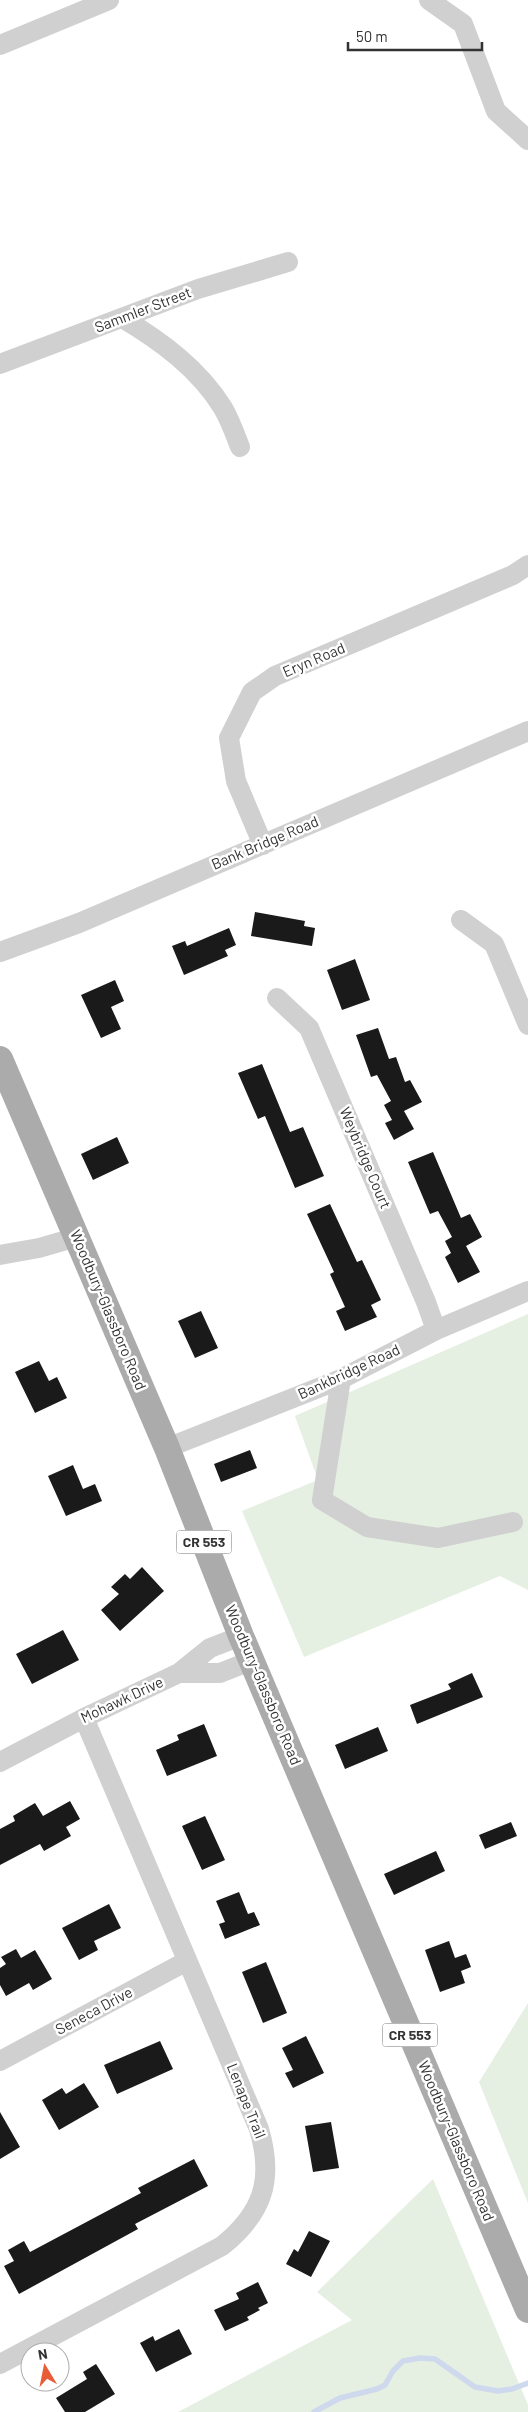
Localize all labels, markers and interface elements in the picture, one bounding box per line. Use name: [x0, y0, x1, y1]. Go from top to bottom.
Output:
scale bar: [348, 20, 482, 52]
text: 50 m: [356, 27, 388, 45]
street label: Sammler Street: [92, 282, 194, 336]
street label: Eryn Road: [280, 638, 348, 680]
street label: Bank Bridge Road: [208, 811, 321, 873]
street label: Weybridge Court: [336, 1104, 395, 1211]
street label: Woodbury-Glassboro Road: [67, 1227, 151, 1392]
street label: Bankbridge Road: [295, 1340, 402, 1403]
road number: CR 553: [176, 1530, 232, 1554]
street label: Woodbury-Glassboro Road: [222, 1602, 306, 1767]
street label: Mohawk Drive: [77, 1672, 166, 1726]
street label: Seneca Drive: [52, 1982, 135, 2038]
road number: CR 553: [382, 2024, 438, 2046]
street label: Woodbury-Glassboro Road: [415, 2058, 499, 2223]
street label: Lenape Trail: [224, 2060, 270, 2141]
north arrow: [20, 2342, 70, 2392]
text: N: [37, 2345, 49, 2363]

